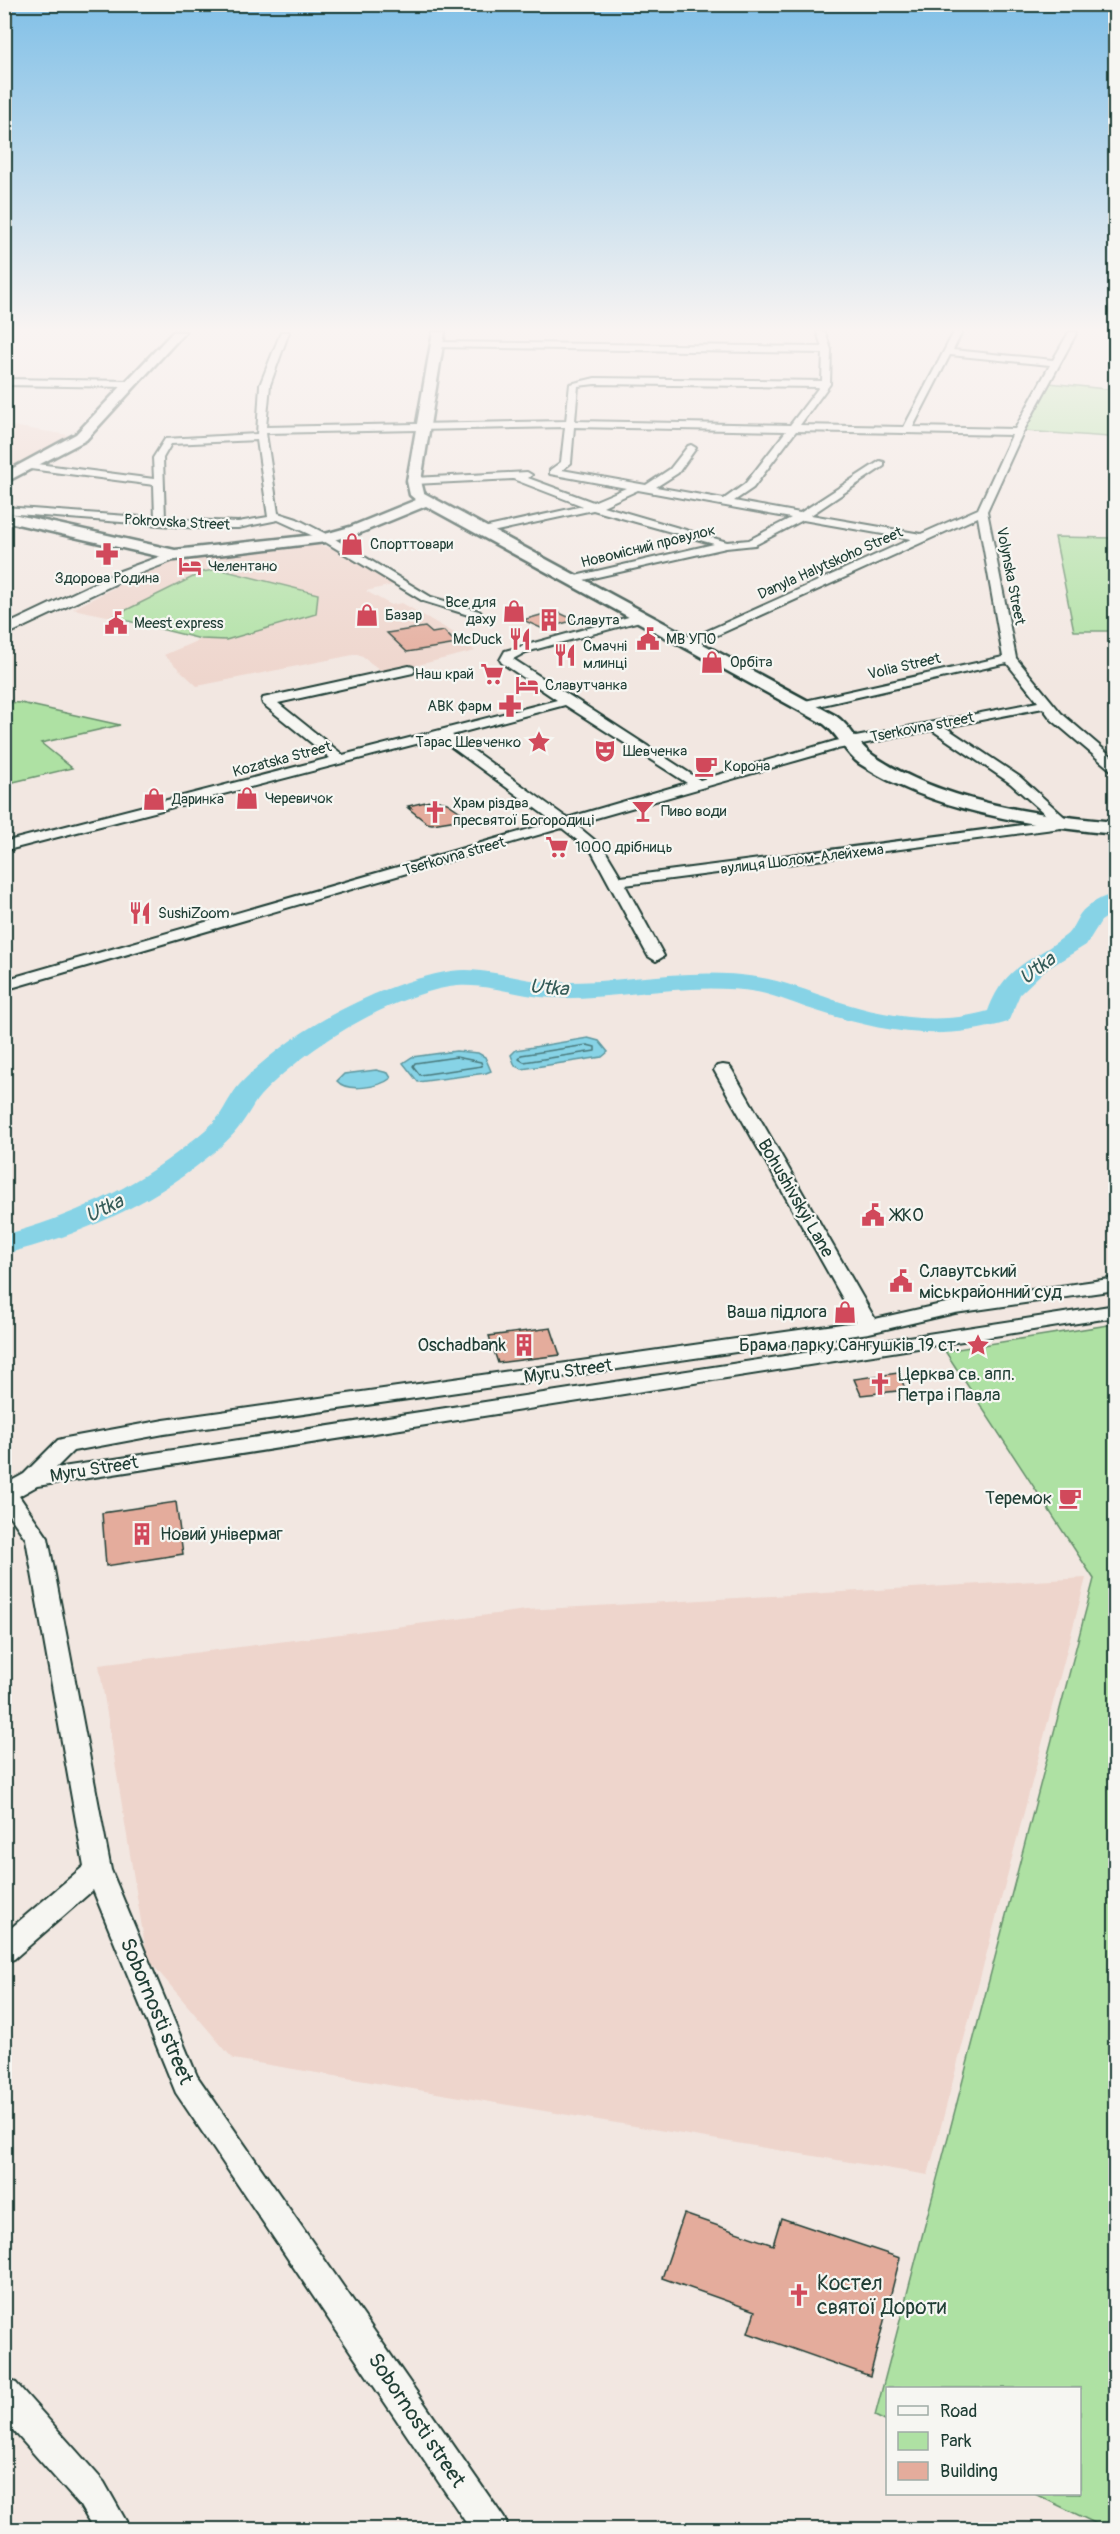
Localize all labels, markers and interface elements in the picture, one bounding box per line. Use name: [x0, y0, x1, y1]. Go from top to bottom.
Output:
street label: Pokrovska Street: [123, 510, 232, 535]
street label: Новомісний провулок: [579, 521, 718, 572]
street label: Danyla Halytskoho Street: [755, 522, 907, 604]
street label: Volynska Street: [992, 526, 1029, 627]
shop icon: Спорттовари: [339, 531, 365, 557]
place label: Спорттовари: [370, 535, 454, 554]
pharmacy icon: Здорова Родина: [94, 541, 120, 567]
hotel icon: Челентано: [177, 553, 203, 579]
place label: Челентано: [208, 557, 277, 576]
place label: Здорова Родина: [55, 569, 159, 588]
place label: Все для даху: [445, 593, 497, 629]
shop icon: Все для даху: [501, 598, 527, 624]
shop icon: Базар: [354, 602, 380, 628]
place label: Базар: [385, 606, 422, 625]
building icon: Славута: [536, 607, 562, 633]
public building icon: Meest express: [103, 610, 129, 636]
place label: Славута: [567, 611, 619, 630]
place label: Meest express: [134, 614, 224, 633]
restaurant icon: McDuck: [507, 626, 533, 652]
public building icon: МВ УПО: [635, 626, 661, 652]
place label: McDuck: [453, 630, 503, 649]
place label: МВ УПО: [666, 630, 716, 649]
place label: Смачні млинці: [583, 637, 627, 673]
restaurant icon: Смачні млинці: [552, 642, 578, 668]
shop icon: Орбіта: [699, 649, 725, 675]
street label: Volia Street: [866, 649, 943, 684]
place label: Орбіта: [730, 653, 772, 672]
supermarket icon: Наш край: [479, 661, 505, 687]
place label: Наш край: [415, 665, 474, 684]
hotel icon: Славутчанка: [514, 672, 540, 698]
place label: Славутчанка: [545, 676, 627, 695]
pharmacy icon: АВК фарм: [497, 693, 523, 719]
place label: АВК фарм: [427, 697, 492, 716]
street label: Tserkovna street: [869, 708, 977, 747]
place icon: Тарас Шевченко: [526, 729, 552, 755]
place label: Тарас Шевченко: [415, 733, 521, 752]
street label: Kozatska Street: [231, 737, 334, 782]
theatre icon: Шевченка: [592, 738, 618, 764]
place label: Шевченка: [623, 742, 687, 761]
cafe icon: Корона: [693, 753, 719, 779]
place label: Корона: [724, 757, 770, 776]
shop icon: Черевичок: [234, 785, 260, 811]
shop icon: Даринка: [141, 786, 167, 812]
place label: Черевичок: [265, 789, 334, 808]
place label: Даринка: [171, 790, 224, 809]
place label: Храм різдва пресвятої Богородиці: [453, 794, 595, 830]
bar icon: Пиво води: [630, 798, 656, 824]
church icon: Храм різдва пресвятої Богородиці: [422, 799, 448, 825]
place label: Пиво води: [661, 802, 727, 821]
street label: Tserkovna street: [401, 833, 508, 880]
supermarket icon: 1000 дрібниць: [544, 834, 570, 860]
place label: 1000 дрібниць: [575, 838, 673, 857]
street label: вулиця Шолом-Алейхема: [719, 840, 885, 879]
restaurant icon: SushiZoom: [127, 900, 153, 926]
place label: SushiZoom: [158, 904, 229, 923]
water label: Utka: [1014, 946, 1062, 990]
water label: Utka: [528, 973, 571, 1002]
street label: Bohushivskyi Lane: [752, 1135, 839, 1262]
water label: Utka: [81, 1188, 129, 1228]
public building icon: ЖКО: [860, 1202, 886, 1228]
place label: ЖКО: [888, 1204, 924, 1227]
place label: Славутський міськрайонний суд: [919, 1260, 1062, 1304]
public building icon: Славутський міськрайонний суд: [888, 1268, 914, 1294]
shop icon: Ваша підлога: [832, 1299, 858, 1325]
place label: Ваша підлога: [727, 1301, 827, 1324]
building icon: Oschadbank: [511, 1332, 537, 1358]
place icon: Брама парку Сангушків 19 ст.: [965, 1332, 991, 1358]
place label: Oschadbank: [417, 1334, 506, 1357]
place label: Брама парку Сангушків 19 ст.: [739, 1334, 960, 1357]
street label: Myru Street: [522, 1354, 614, 1389]
place label: Церква св. апп. Петра і Павла: [898, 1363, 1015, 1407]
church icon: Церква св. апп. Петра і Павла: [867, 1371, 893, 1397]
street label: Myru Street: [48, 1451, 140, 1488]
cafe icon: Теремок: [1057, 1485, 1083, 1511]
place label: Теремок: [985, 1487, 1052, 1510]
building icon: Новий універмаг: [129, 1521, 155, 1547]
place label: Новий універмаг: [160, 1523, 283, 1546]
street label: Sobornosti street: [114, 1934, 200, 2089]
place label: Костел святої Дороти: [817, 2270, 946, 2321]
church icon: Костел святої Дороти: [786, 2282, 812, 2308]
street label: Sobornosti street: [362, 2348, 472, 2493]
legend: [886, 2387, 1081, 2495]
text: Road: [940, 2400, 977, 2423]
text: Park: [940, 2430, 972, 2453]
text: Building: [940, 2460, 998, 2483]

